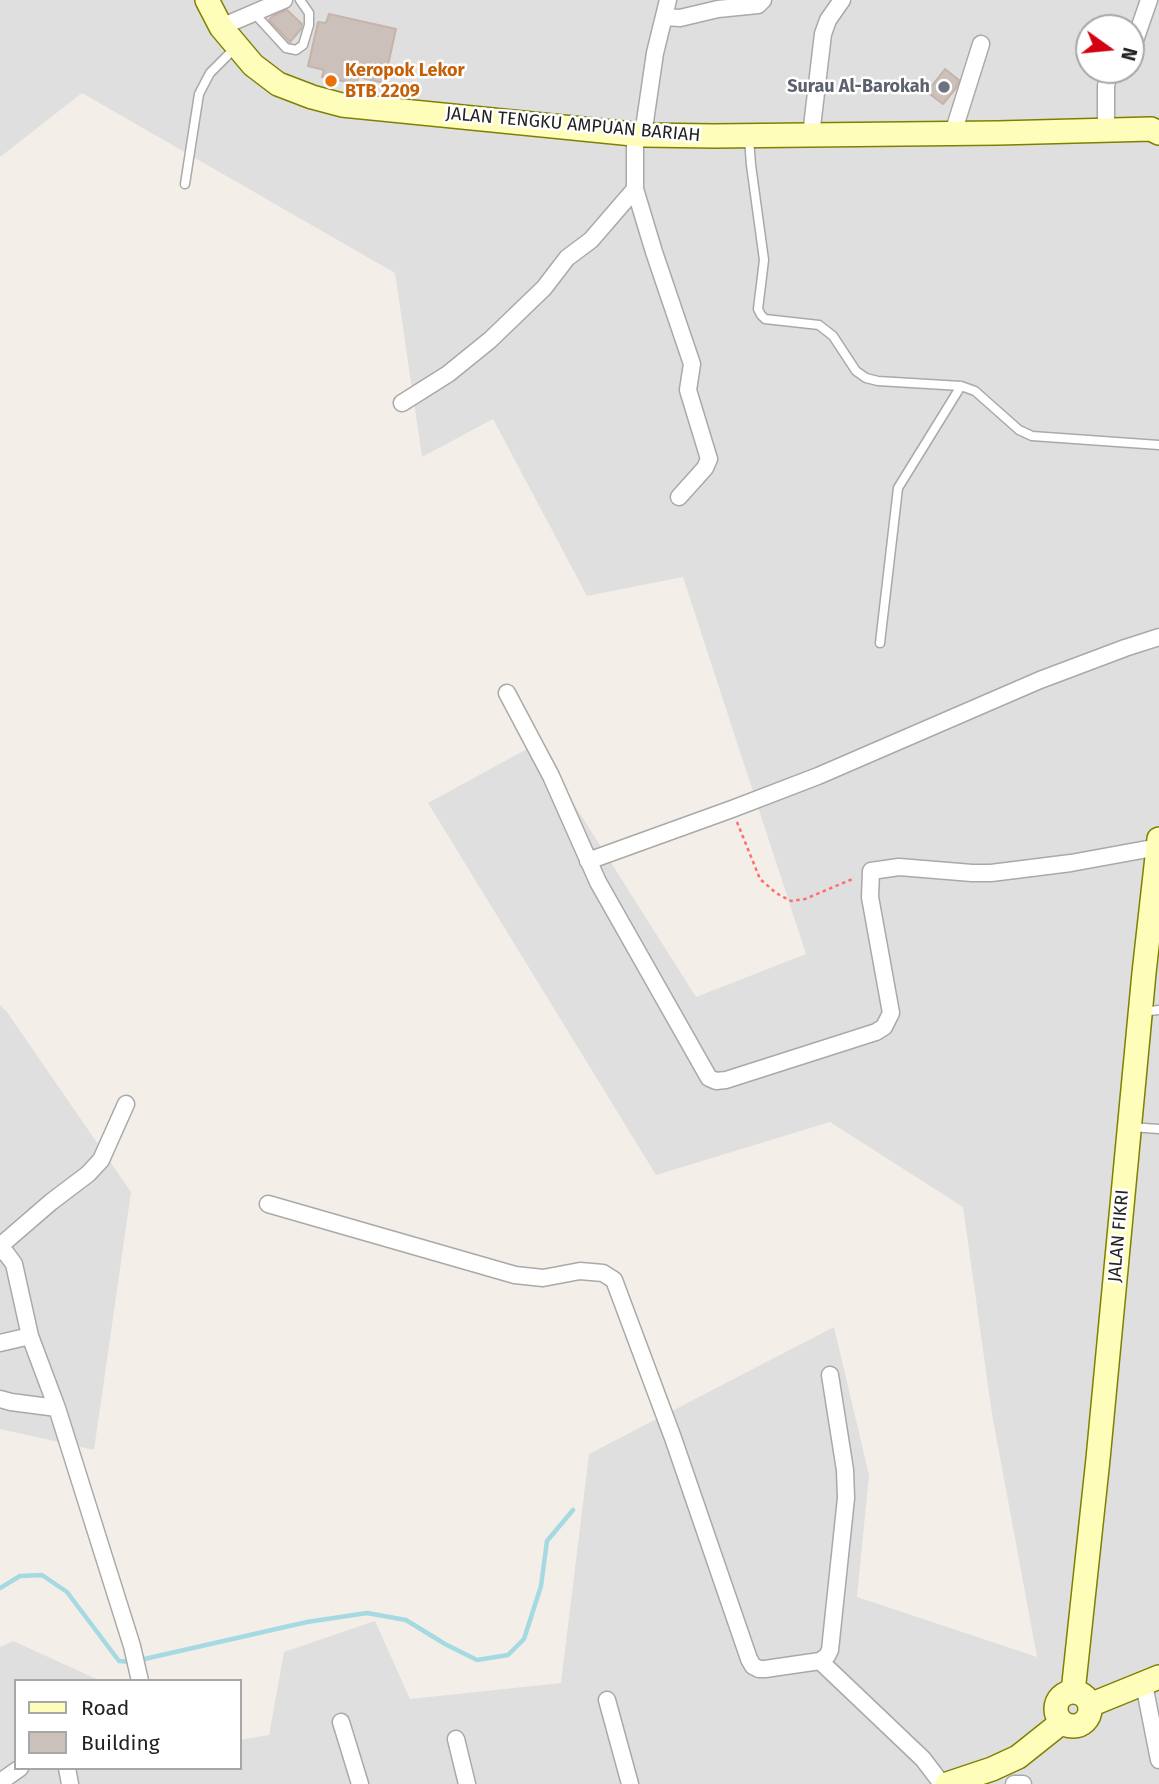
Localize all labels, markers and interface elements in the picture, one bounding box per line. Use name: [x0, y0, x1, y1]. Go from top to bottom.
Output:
north arrow: [1075, 14, 1145, 84]
text: N: [1116, 45, 1142, 63]
place label: Keropok Lekor BTB 2209: [345, 60, 465, 102]
marker: Keropok Lekor BTB 2209: [323, 73, 339, 89]
place label: Surau Al-Barokah: [787, 76, 930, 98]
marker: Surau Al-Barokah: [936, 79, 952, 95]
street label: JALAN TENGKU AMPUAN BARIAH: [445, 103, 701, 147]
street label: JALAN FIKRI: [1104, 1189, 1134, 1283]
legend: [14, 1679, 242, 1770]
text: Road: [81, 1695, 129, 1721]
text: Building: [81, 1730, 160, 1756]

